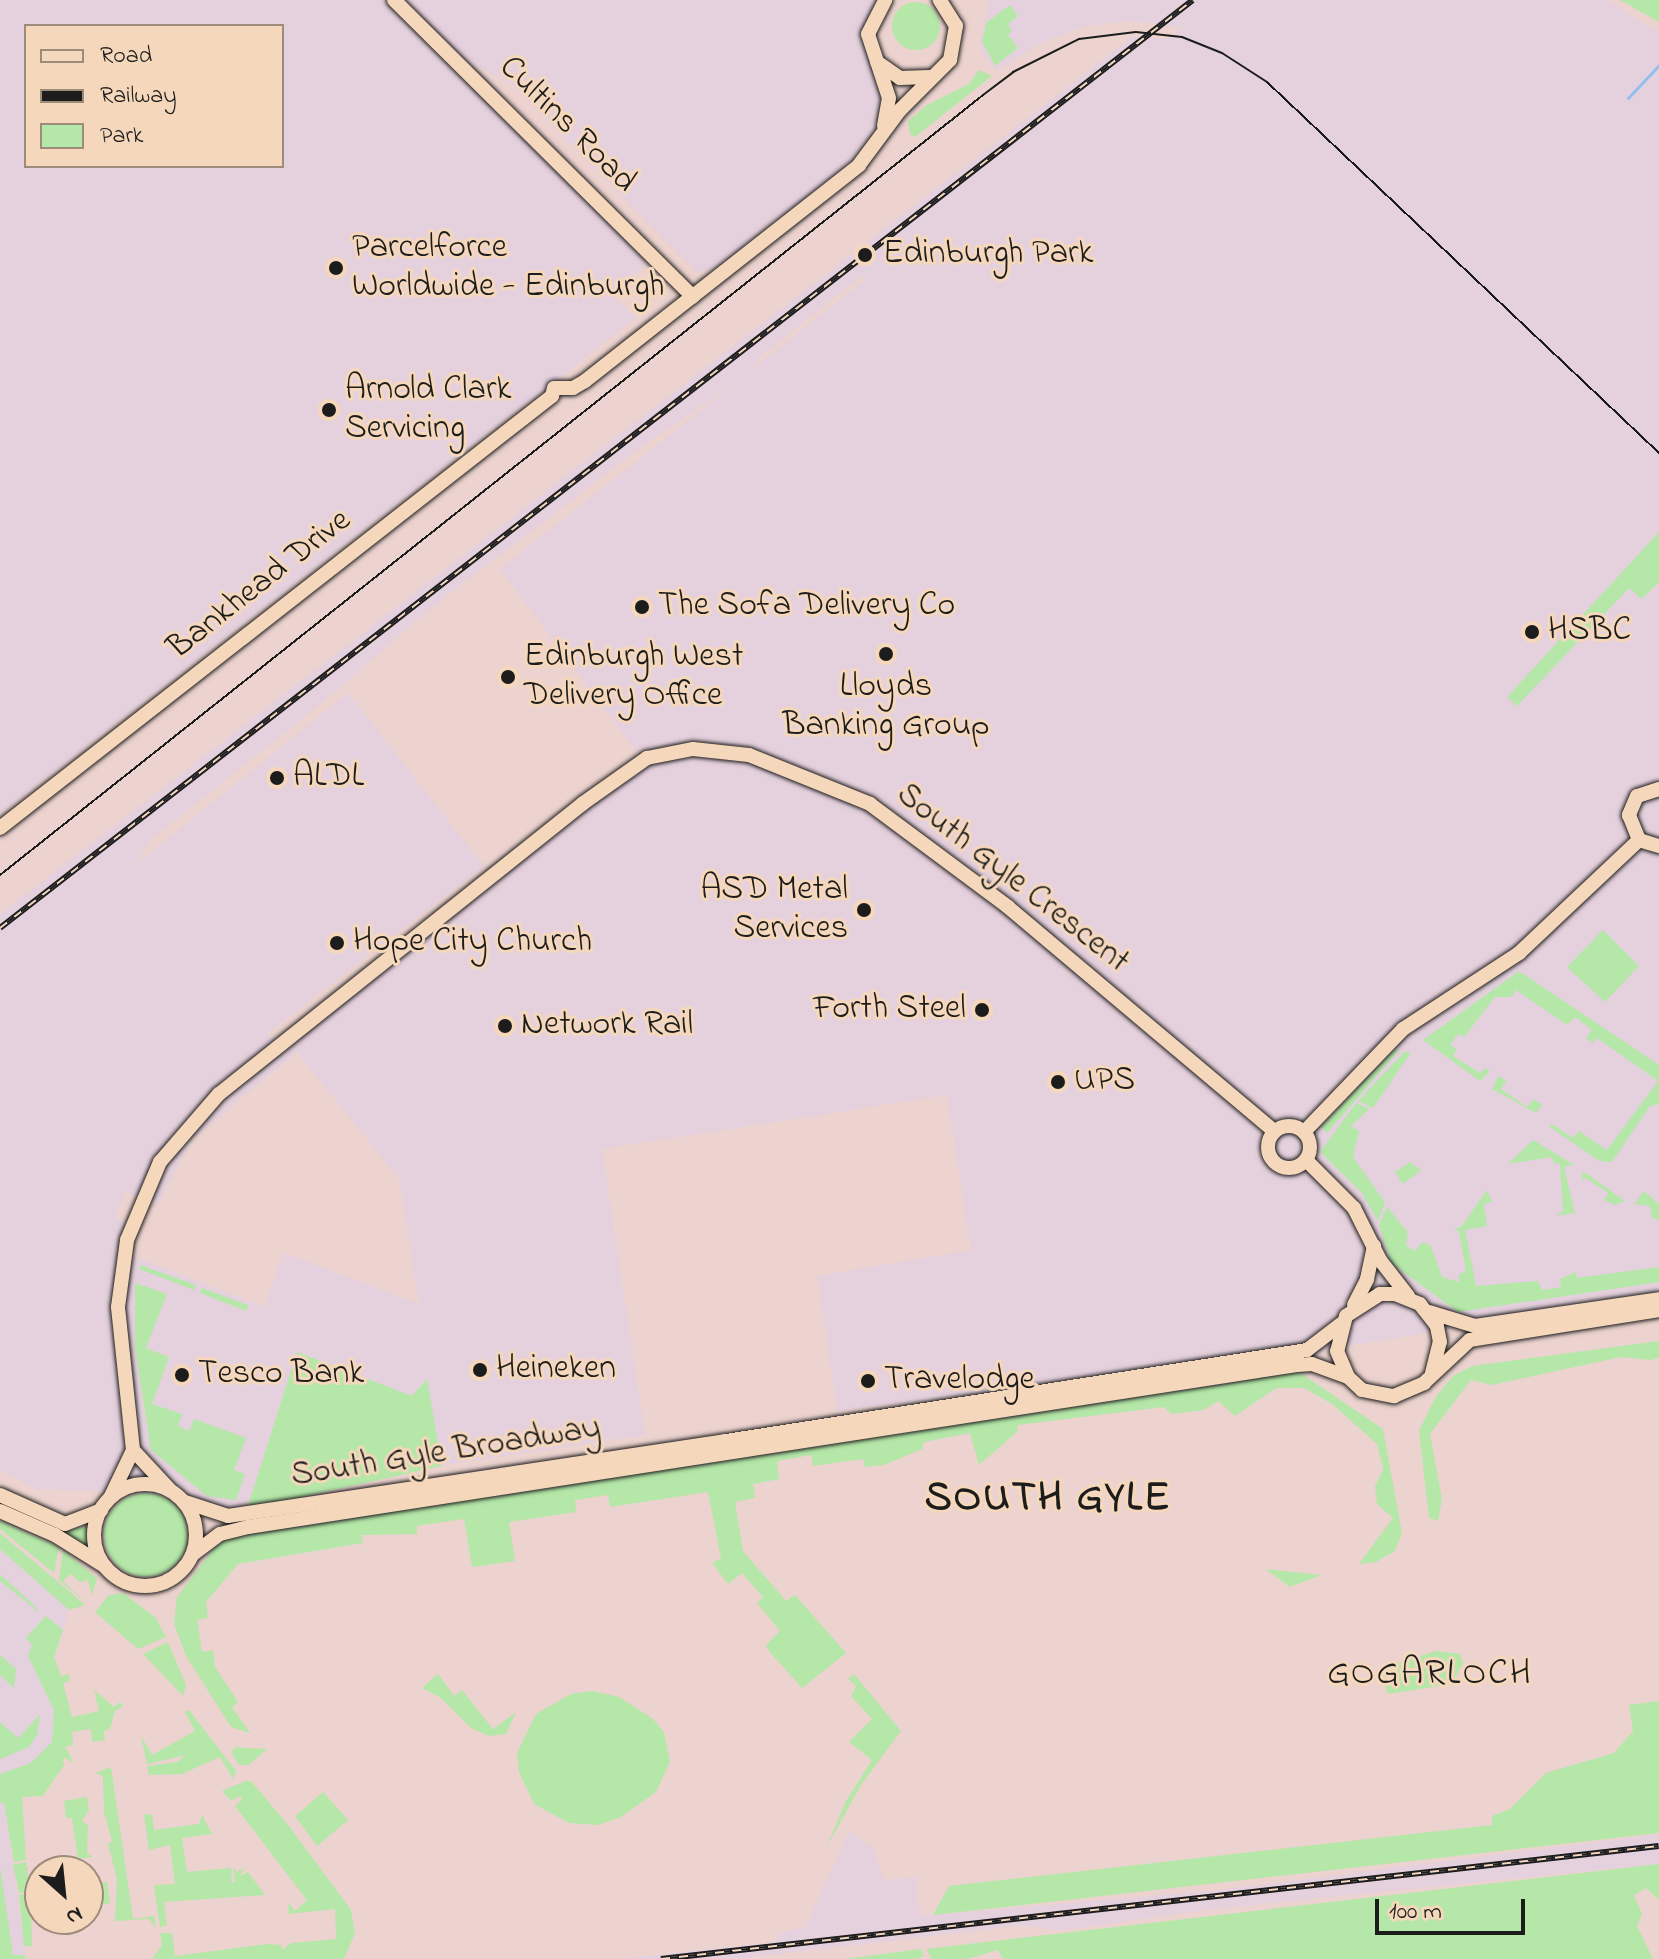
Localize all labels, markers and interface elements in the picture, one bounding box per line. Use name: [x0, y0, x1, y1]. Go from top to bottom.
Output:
legend: [24, 24, 284, 168]
text: Road: [100, 39, 152, 74]
street label: Cultins Road: [490, 48, 644, 202]
text: Railway: [100, 79, 177, 114]
text: Park: [100, 119, 143, 154]
place label: Parcelforce Worldwide - Edinburgh: [352, 228, 664, 308]
place label: Edinburgh Park: [883, 235, 1093, 275]
marker: Edinburgh Park: [854, 244, 876, 266]
marker: Parcelforce Worldwide - Edinburgh: [327, 259, 345, 277]
place label: Arnold Clark Servicing: [345, 370, 511, 450]
marker: Arnold Clark Servicing: [320, 401, 338, 419]
street label: Bankhead Drive: [160, 501, 360, 669]
place label: The Sofa Delivery Co: [658, 587, 955, 627]
marker: The Sofa Delivery Co: [633, 598, 651, 616]
place label: HSBC: [1548, 612, 1631, 652]
marker: HSBC: [1523, 623, 1541, 641]
place label: Edinburgh West Delivery Office: [524, 637, 743, 716]
marker: Lloyds Banking Group: [877, 645, 895, 663]
place label: Lloyds Banking Group: [783, 667, 989, 746]
marker: Edinburgh West Delivery Office: [499, 668, 517, 686]
place label: ALDL: [293, 758, 364, 798]
marker: ALDL: [268, 769, 286, 787]
street label: South Gyle Crescent: [887, 775, 1137, 983]
place label: ASD Metal Services: [700, 870, 848, 950]
marker: ASD Metal Services: [855, 901, 873, 919]
place label: Hope City Church: [353, 923, 592, 963]
marker: Hope City Church: [328, 934, 346, 952]
place label: Forth Steel: [813, 990, 966, 1030]
marker: Forth Steel: [973, 1001, 991, 1019]
place label: Network Rail: [521, 1006, 693, 1046]
marker: Network Rail: [496, 1017, 514, 1035]
place label: UPS: [1074, 1062, 1135, 1102]
marker: UPS: [1049, 1073, 1067, 1091]
place label: Heineken: [496, 1350, 616, 1390]
place label: Tesco Bank: [198, 1355, 364, 1395]
marker: Heineken: [471, 1361, 489, 1379]
place label: Travelodge: [884, 1361, 1035, 1401]
marker: Tesco Bank: [173, 1366, 191, 1384]
marker: Travelodge: [859, 1372, 877, 1390]
street label: South Gyle Broadway: [288, 1408, 604, 1498]
district label: SOUTH GYLE: [925, 1474, 1171, 1524]
district label: GOGARLOCH: [1327, 1653, 1533, 1697]
north arrow: [24, 1855, 104, 1935]
scale bar: [1379, 1883, 1529, 1933]
text: 100 m: [1389, 1895, 1442, 1930]
text: N: [60, 1897, 88, 1932]

